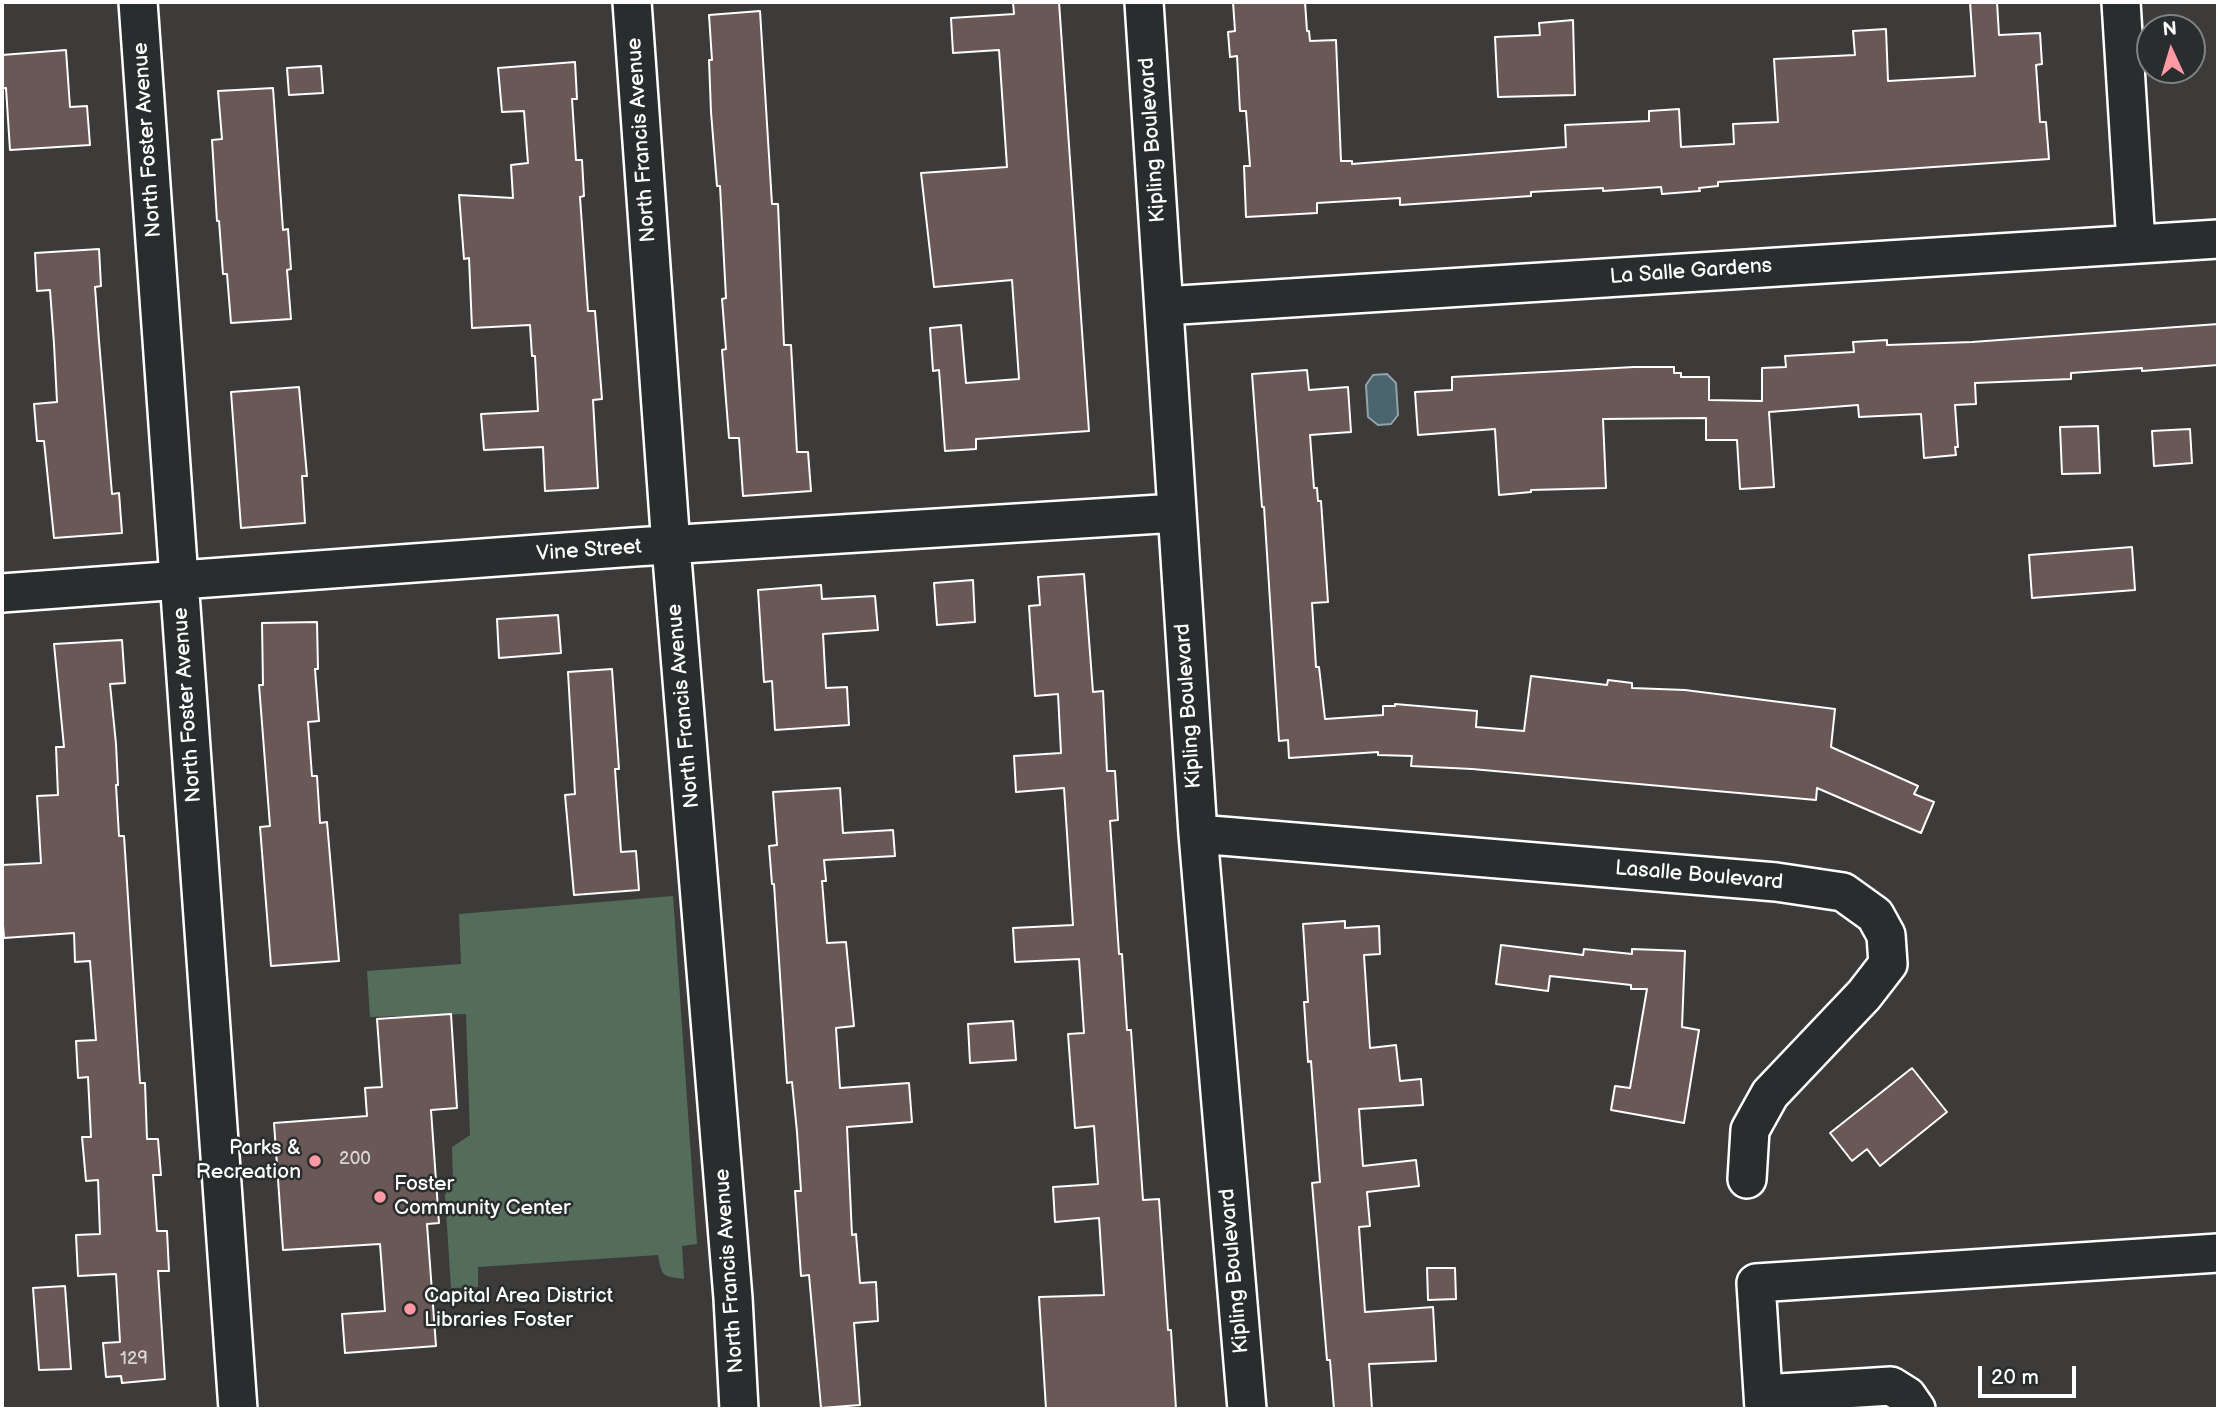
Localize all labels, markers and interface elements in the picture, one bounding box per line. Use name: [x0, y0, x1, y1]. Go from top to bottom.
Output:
north arrow: [2136, 14, 2206, 84]
text: N: [2162, 18, 2178, 42]
street label: North Francis Avenue: [622, 37, 662, 243]
street label: North Foster Avenue: [129, 42, 167, 238]
street label: Kipling Boulevard: [1135, 57, 1171, 223]
street label: La Salle Gardens: [1609, 254, 1773, 290]
street label: Vine Street: [535, 535, 643, 567]
street label: North Francis Avenue: [663, 603, 705, 809]
street label: North Foster Avenue: [169, 607, 207, 803]
street label: Kipling Boulevard: [1171, 623, 1207, 789]
street label: Lasalle Boulevard: [1614, 856, 1784, 896]
place label: Parks & Recreation: [196, 1136, 301, 1186]
house number: 200: [339, 1148, 371, 1170]
marker: Parks & Recreation: [307, 1153, 323, 1169]
street label: North Francis Avenue: [710, 1168, 750, 1374]
place label: Foster Community Center: [394, 1172, 571, 1222]
street label: Kipling Boulevard: [1215, 1187, 1255, 1355]
marker: Foster Community Center: [372, 1189, 388, 1205]
place label: Capital Area District Libraries Foster: [424, 1284, 613, 1334]
marker: Capital Area District Libraries Foster: [402, 1301, 418, 1317]
house number: 129: [120, 1348, 148, 1370]
scale bar: [1982, 1352, 2080, 1396]
text: 20 m: [1991, 1365, 2039, 1390]

